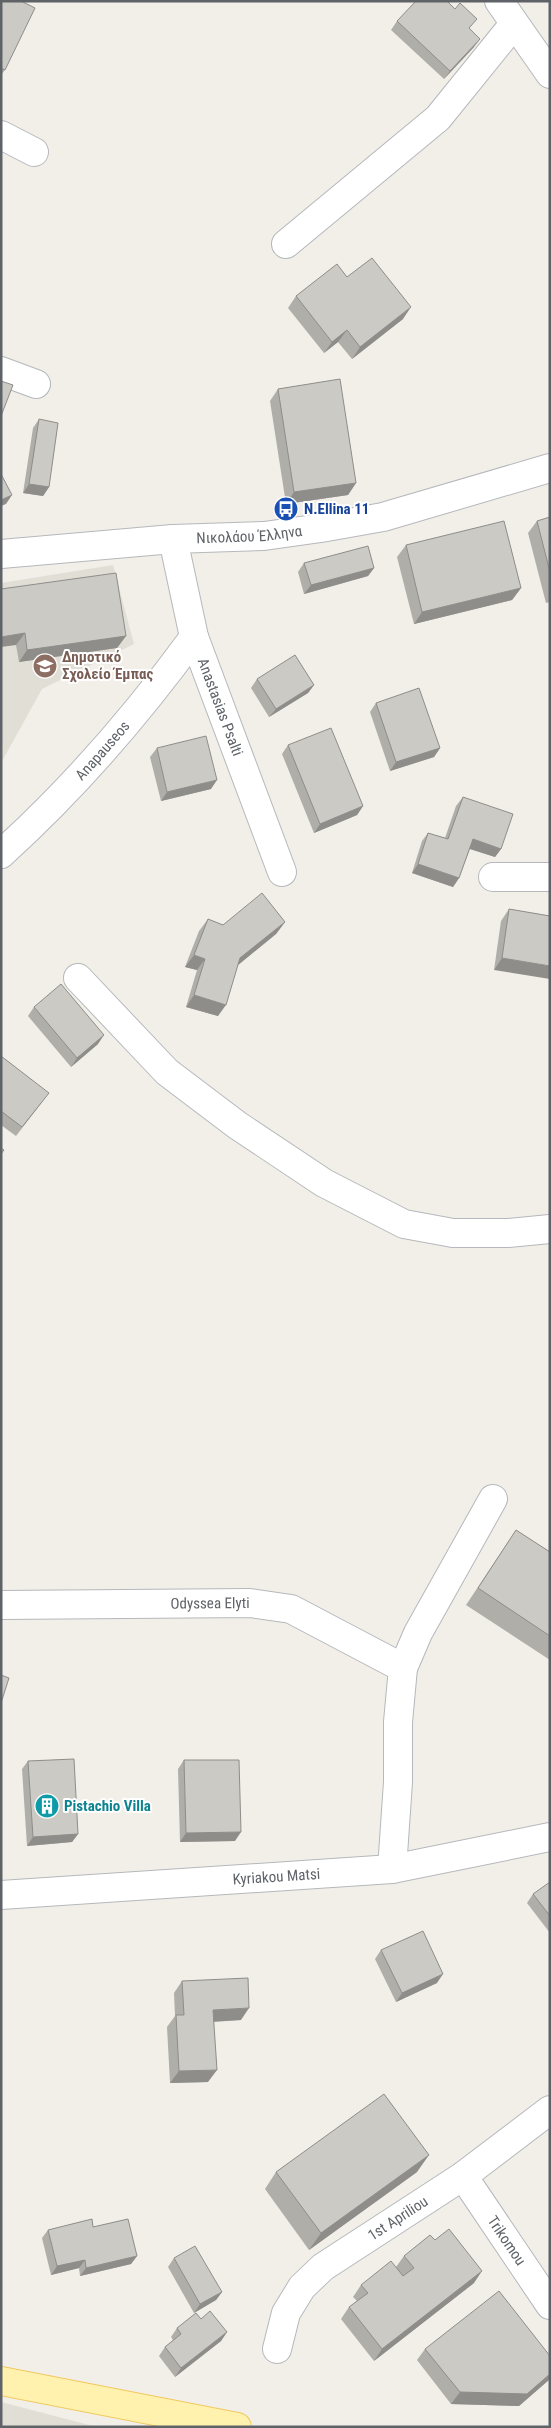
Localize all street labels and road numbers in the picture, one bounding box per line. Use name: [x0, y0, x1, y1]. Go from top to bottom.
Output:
street label: Νικολάου Έλληνα: [196, 522, 304, 547]
street label: Anastasias Psalti: [194, 656, 247, 758]
street label: Anapauseos: [72, 717, 134, 784]
street label: Odyssea Elyti: [170, 1594, 250, 1613]
street label: Kyriakou Matsi: [232, 1865, 321, 1889]
street label: 1st Apriliou: [365, 2192, 431, 2244]
street label: Trikomou: [484, 2213, 530, 2269]

